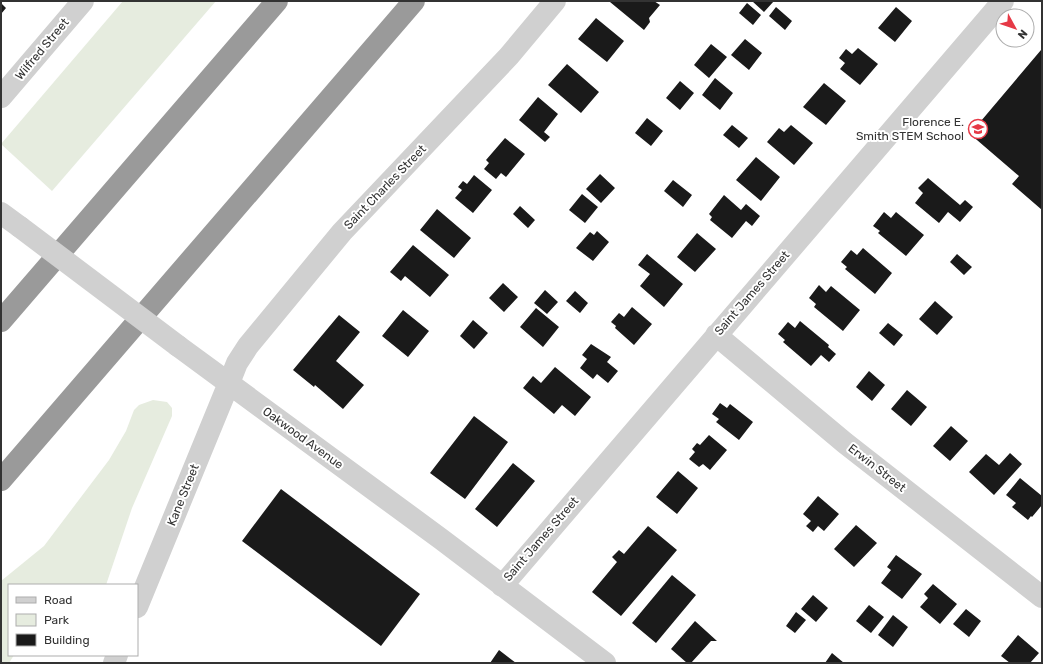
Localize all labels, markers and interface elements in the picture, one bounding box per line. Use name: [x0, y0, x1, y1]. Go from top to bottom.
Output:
north arrow: [995, 8, 1035, 48]
street label: Wilfred Street: [12, 15, 72, 83]
text: N: [1015, 27, 1030, 41]
place label: Florence E. Smith STEM School: [856, 115, 964, 143]
school or university icon: Florence E. Smith STEM School: [967, 118, 989, 140]
street label: Saint Charles Street: [341, 142, 429, 232]
street label: Saint James Street: [712, 248, 793, 338]
street label: Oakwood Avenue: [260, 404, 346, 472]
street label: Erwin Street: [845, 441, 909, 495]
street label: Kane Street: [164, 462, 202, 528]
street label: Saint James Street: [501, 494, 582, 584]
legend: [8, 584, 138, 656]
text: Road: [44, 593, 72, 607]
text: Park: [44, 613, 70, 627]
text: Building: [44, 633, 90, 647]

